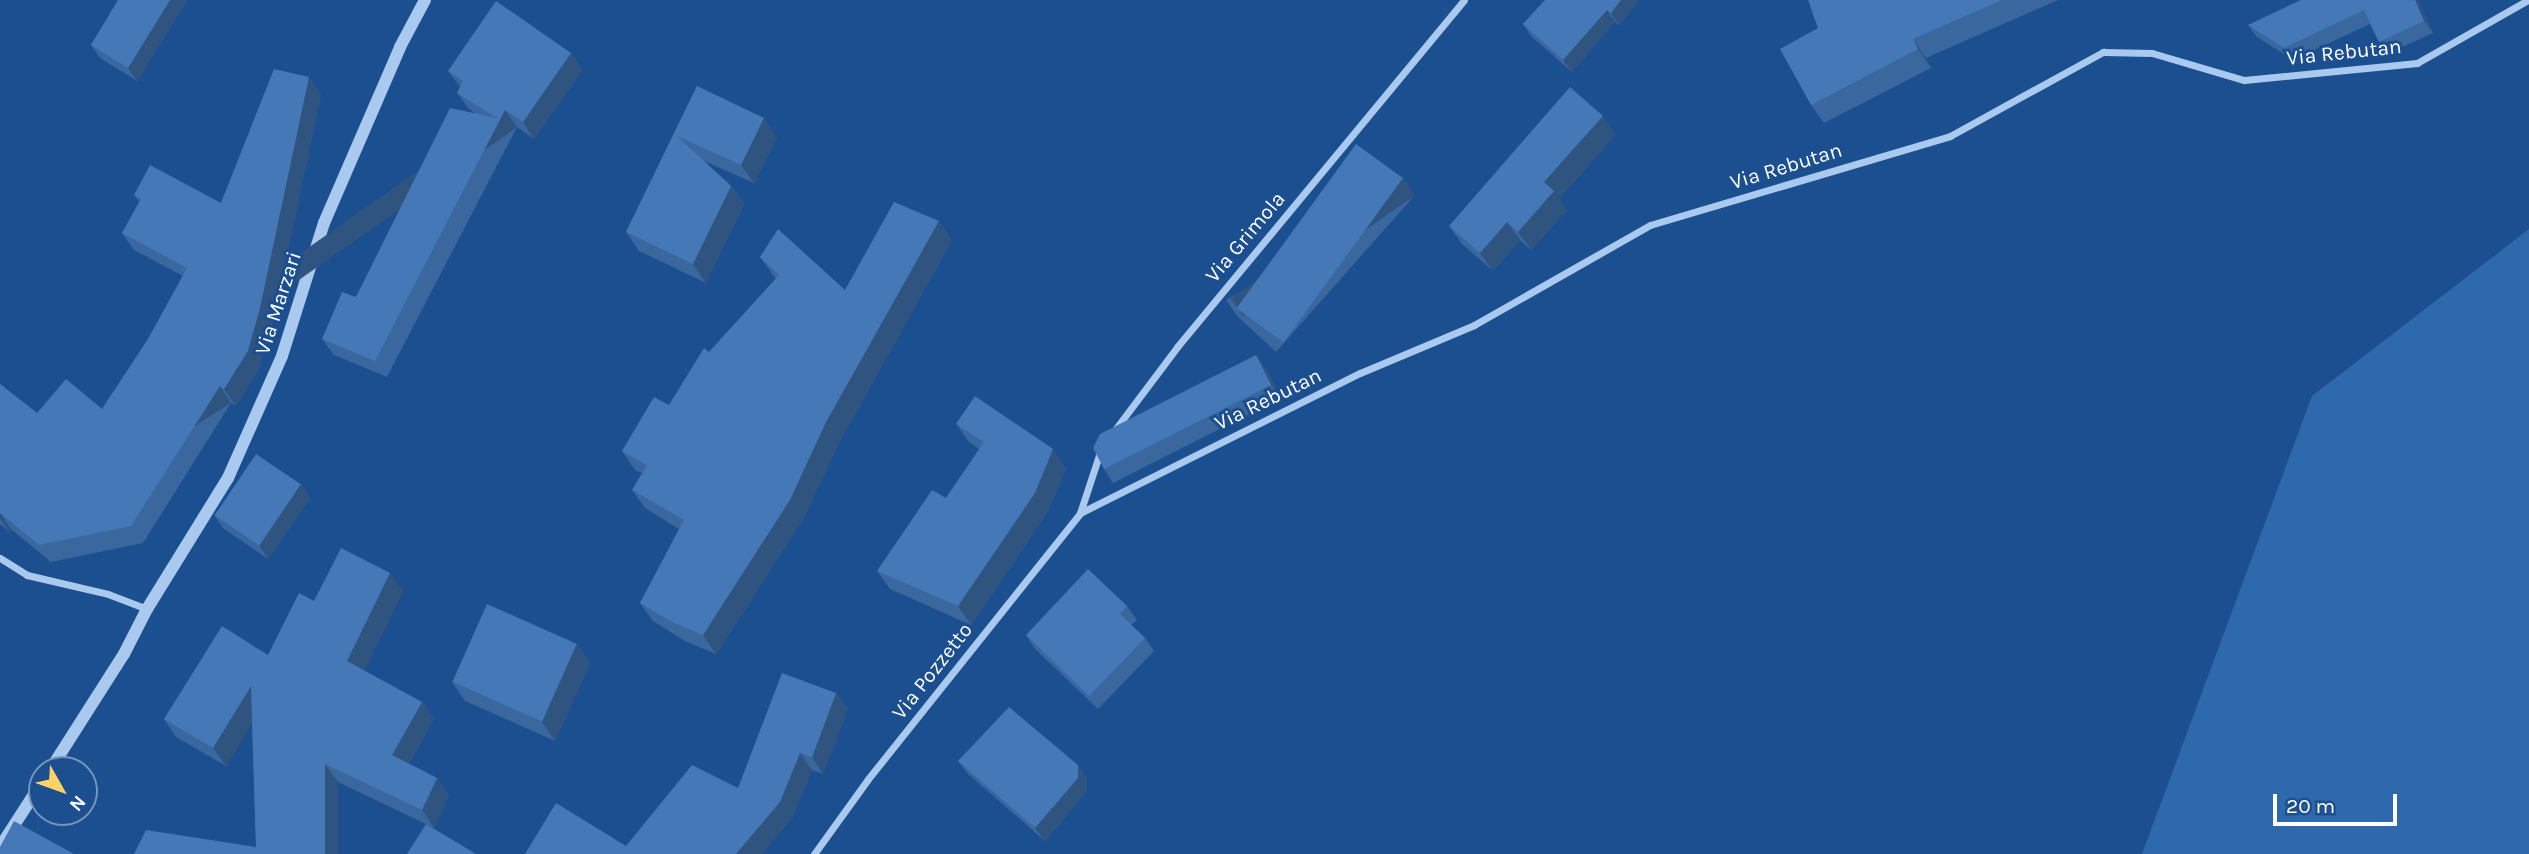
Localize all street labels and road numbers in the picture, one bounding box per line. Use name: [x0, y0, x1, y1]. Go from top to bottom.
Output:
street label: Via Rebutan: [2285, 33, 2403, 71]
street label: Via Rebutan: [1727, 137, 1845, 195]
street label: Via Grimola: [1200, 187, 1290, 287]
street label: Via Marzari: [249, 248, 307, 358]
street label: Via Rebutan: [1211, 362, 1325, 436]
street label: Via Pozzetto: [886, 618, 978, 724]

